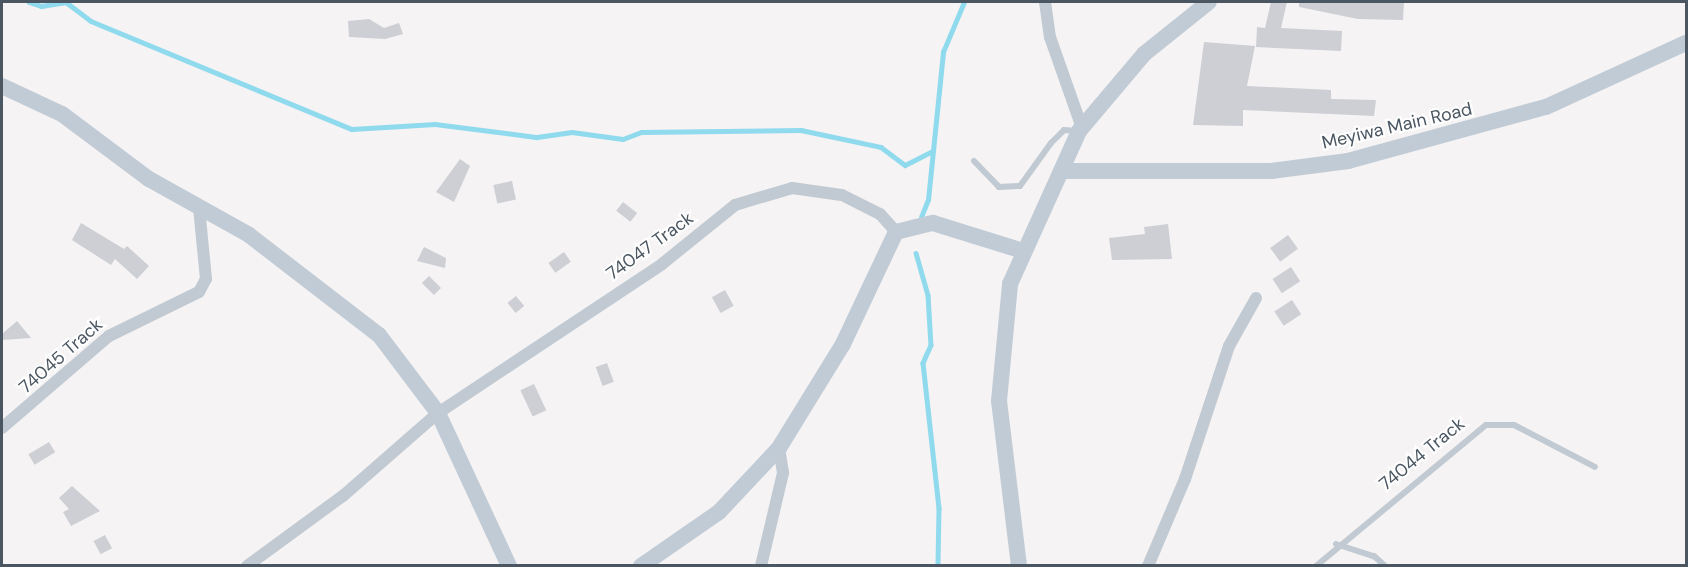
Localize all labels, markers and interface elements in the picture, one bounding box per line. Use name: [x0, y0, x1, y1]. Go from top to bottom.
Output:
street label: Meyiwa Main Road: [1320, 98, 1474, 154]
street label: 74047 Track: [602, 207, 698, 285]
street label: 74045 Track: [15, 314, 107, 398]
street label: 74044 Track: [1375, 413, 1469, 495]

